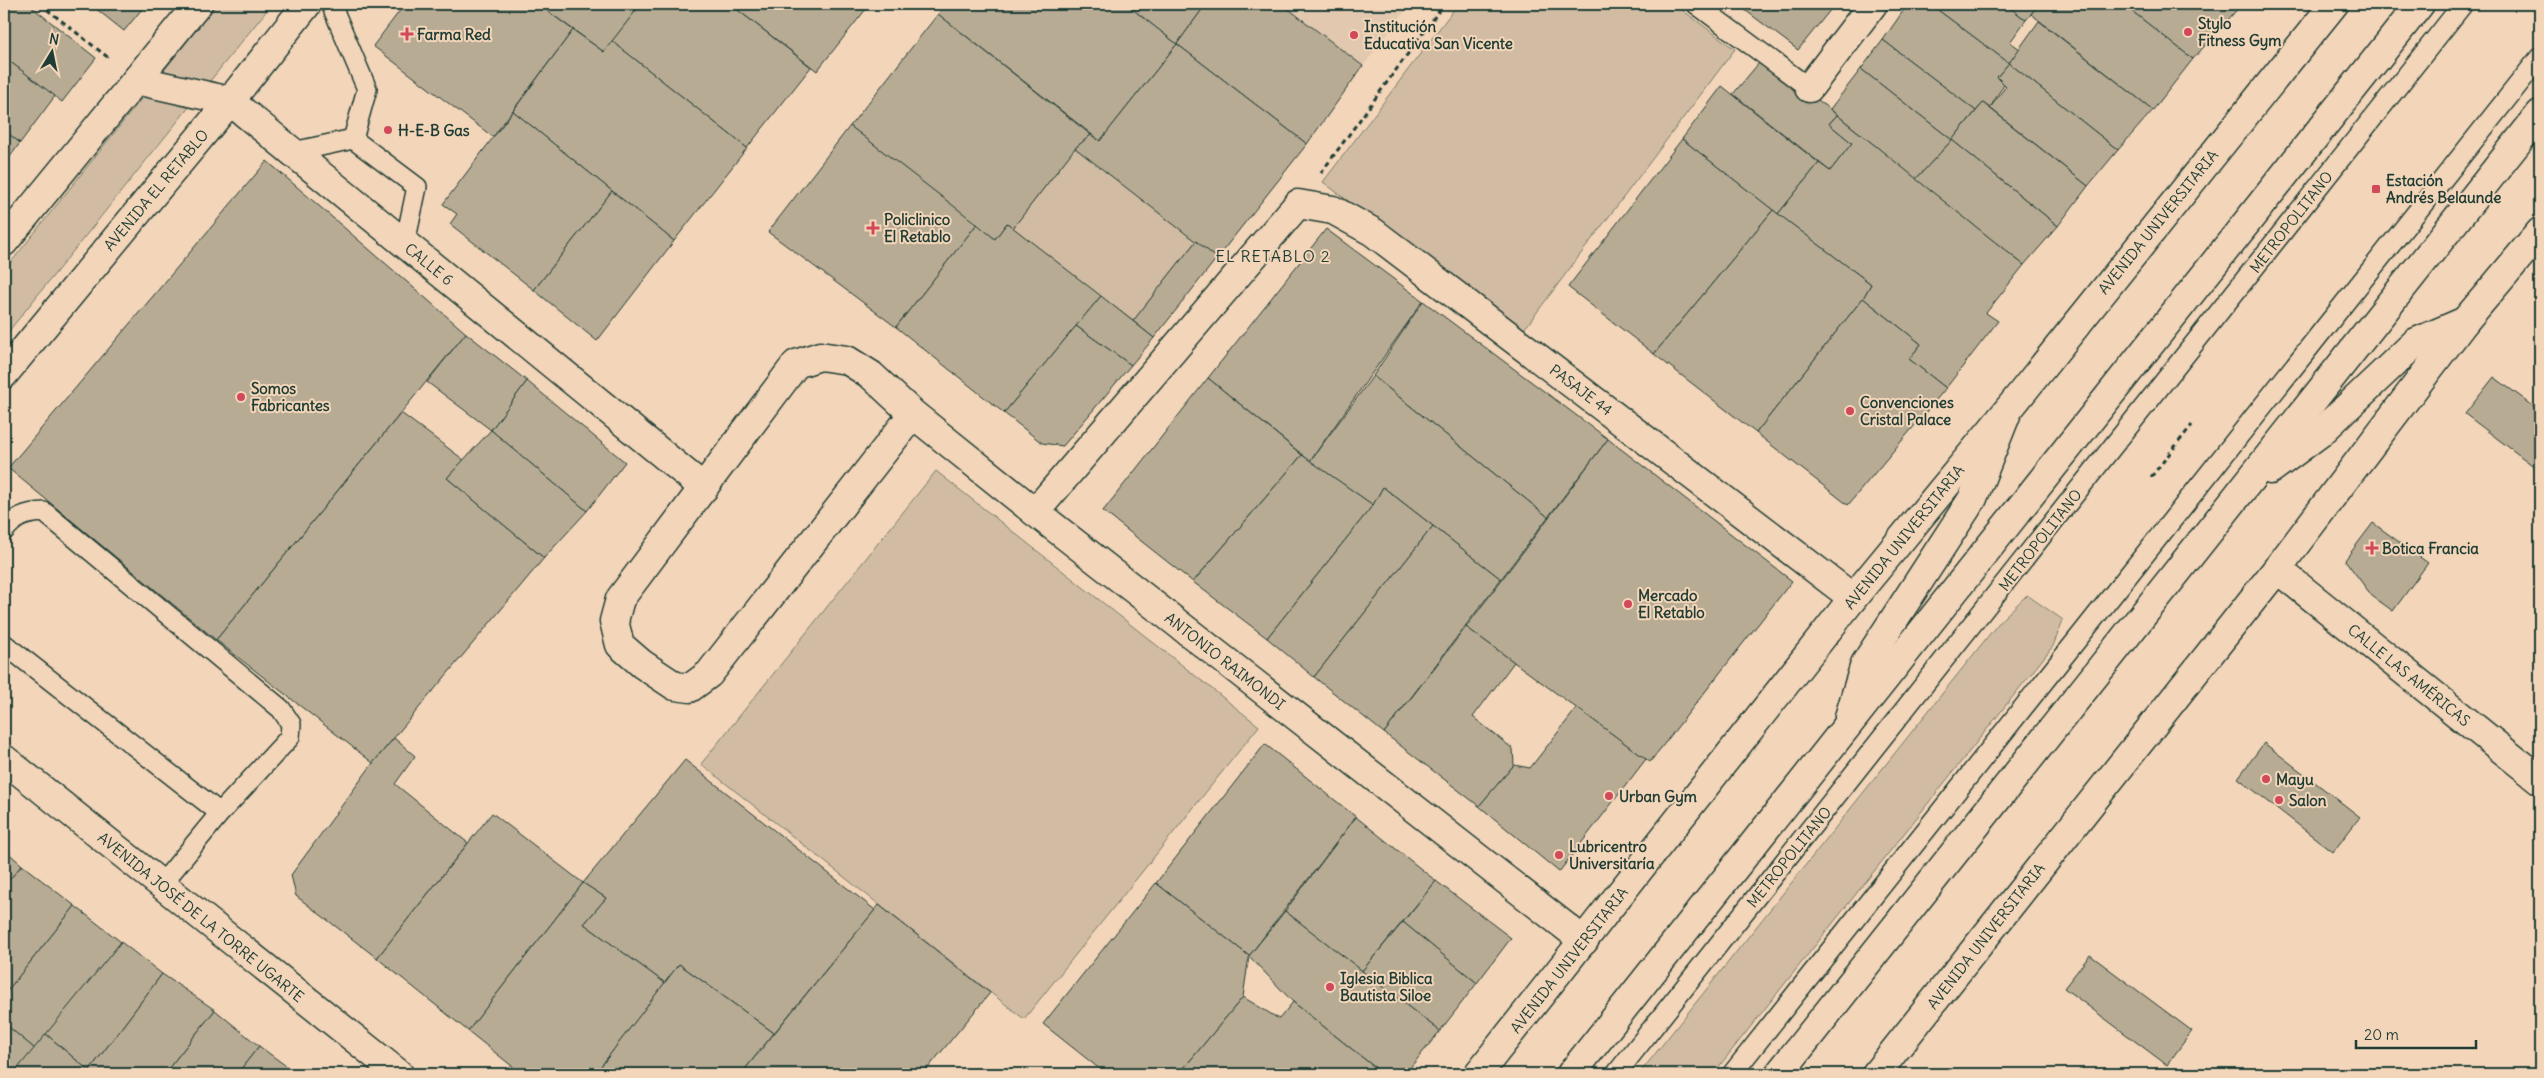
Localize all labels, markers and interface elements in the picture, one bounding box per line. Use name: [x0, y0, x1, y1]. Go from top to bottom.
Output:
place label: Stylo Fitness Gym: [2198, 14, 2281, 51]
place label: Institución Educativa San Vicente: [1364, 17, 1513, 53]
place label: Farma Red: [417, 25, 491, 44]
marker: Stylo Fitness Gym: [2182, 26, 2194, 38]
north arrow: [28, 28, 78, 78]
marker: Farma Red: [401, 28, 413, 40]
text: N: [48, 29, 61, 49]
marker: Institución Educativa San Vicente: [1348, 29, 1360, 41]
place label: H-E-B Gas: [398, 121, 470, 140]
marker: H-E-B Gas: [382, 124, 394, 136]
street label: AVENIDA EL RETABLO: [100, 125, 212, 255]
street label: AVENIDA UNIVERSITARIA: [2094, 146, 2222, 298]
street label: METROPOLITANO: [2245, 167, 2337, 277]
place label: Estación Andrés Belaunde: [2386, 171, 2501, 207]
marker: Estación Andrés Belaunde: [2370, 183, 2382, 195]
place label: Policlinico El Retablo: [884, 210, 951, 246]
marker: Policlinico El Retablo: [866, 221, 880, 235]
street label: CALLE 6: [401, 239, 457, 289]
district label: EL RETABLO 2: [1216, 246, 1331, 266]
street label: PASAJE 44: [1546, 360, 1616, 420]
place label: Somos Fabricantes: [251, 379, 330, 415]
marker: Somos Fabricantes: [235, 391, 247, 403]
place label: Convenciones Cristal Palace: [1860, 393, 1954, 429]
marker: Convenciones Cristal Palace: [1844, 405, 1856, 417]
street label: AVENIDA UNIVERSITARIA: [1840, 461, 1968, 613]
street label: METROPOLITANO: [1994, 485, 2086, 595]
place label: Botica Francia: [2382, 539, 2479, 558]
marker: Botica Francia: [2366, 542, 2378, 554]
place label: Mercado El Retablo: [1638, 586, 1705, 622]
marker: Mercado El Retablo: [1622, 598, 1634, 610]
street label: ANTONIO RAIMONDI: [1161, 608, 1289, 714]
street label: CALLE LAS AMÉRICAS: [2344, 620, 2474, 730]
place label: Mayu: [2276, 770, 2314, 790]
marker: Mayu: [2260, 773, 2272, 785]
place label: Urban Gym: [1619, 787, 1697, 807]
marker: Urban Gym: [1603, 790, 1615, 802]
place label: Salon: [2289, 791, 2327, 810]
marker: Salon: [2273, 794, 2285, 806]
street label: METROPOLITANO: [1743, 803, 1835, 911]
street label: AVENIDA JOSÉ DE LA TORRE UGARTE: [94, 828, 308, 1006]
place label: Lubricentro Universitaría: [1569, 837, 1655, 873]
marker: Lubricentro Universitaría: [1553, 849, 1565, 861]
street label: AVENIDA UNIVERSITARIA: [1923, 859, 2049, 1013]
street label: AVENIDA UNIVERSITARIA: [1506, 883, 1632, 1037]
place label: Iglesia Biblica Bautista Siloe: [1340, 969, 1433, 1005]
marker: Iglesia Biblica Bautista Siloe: [1324, 981, 1336, 993]
scale bar: [2356, 1018, 2476, 1050]
text: 20 m: [2364, 1025, 2399, 1044]

